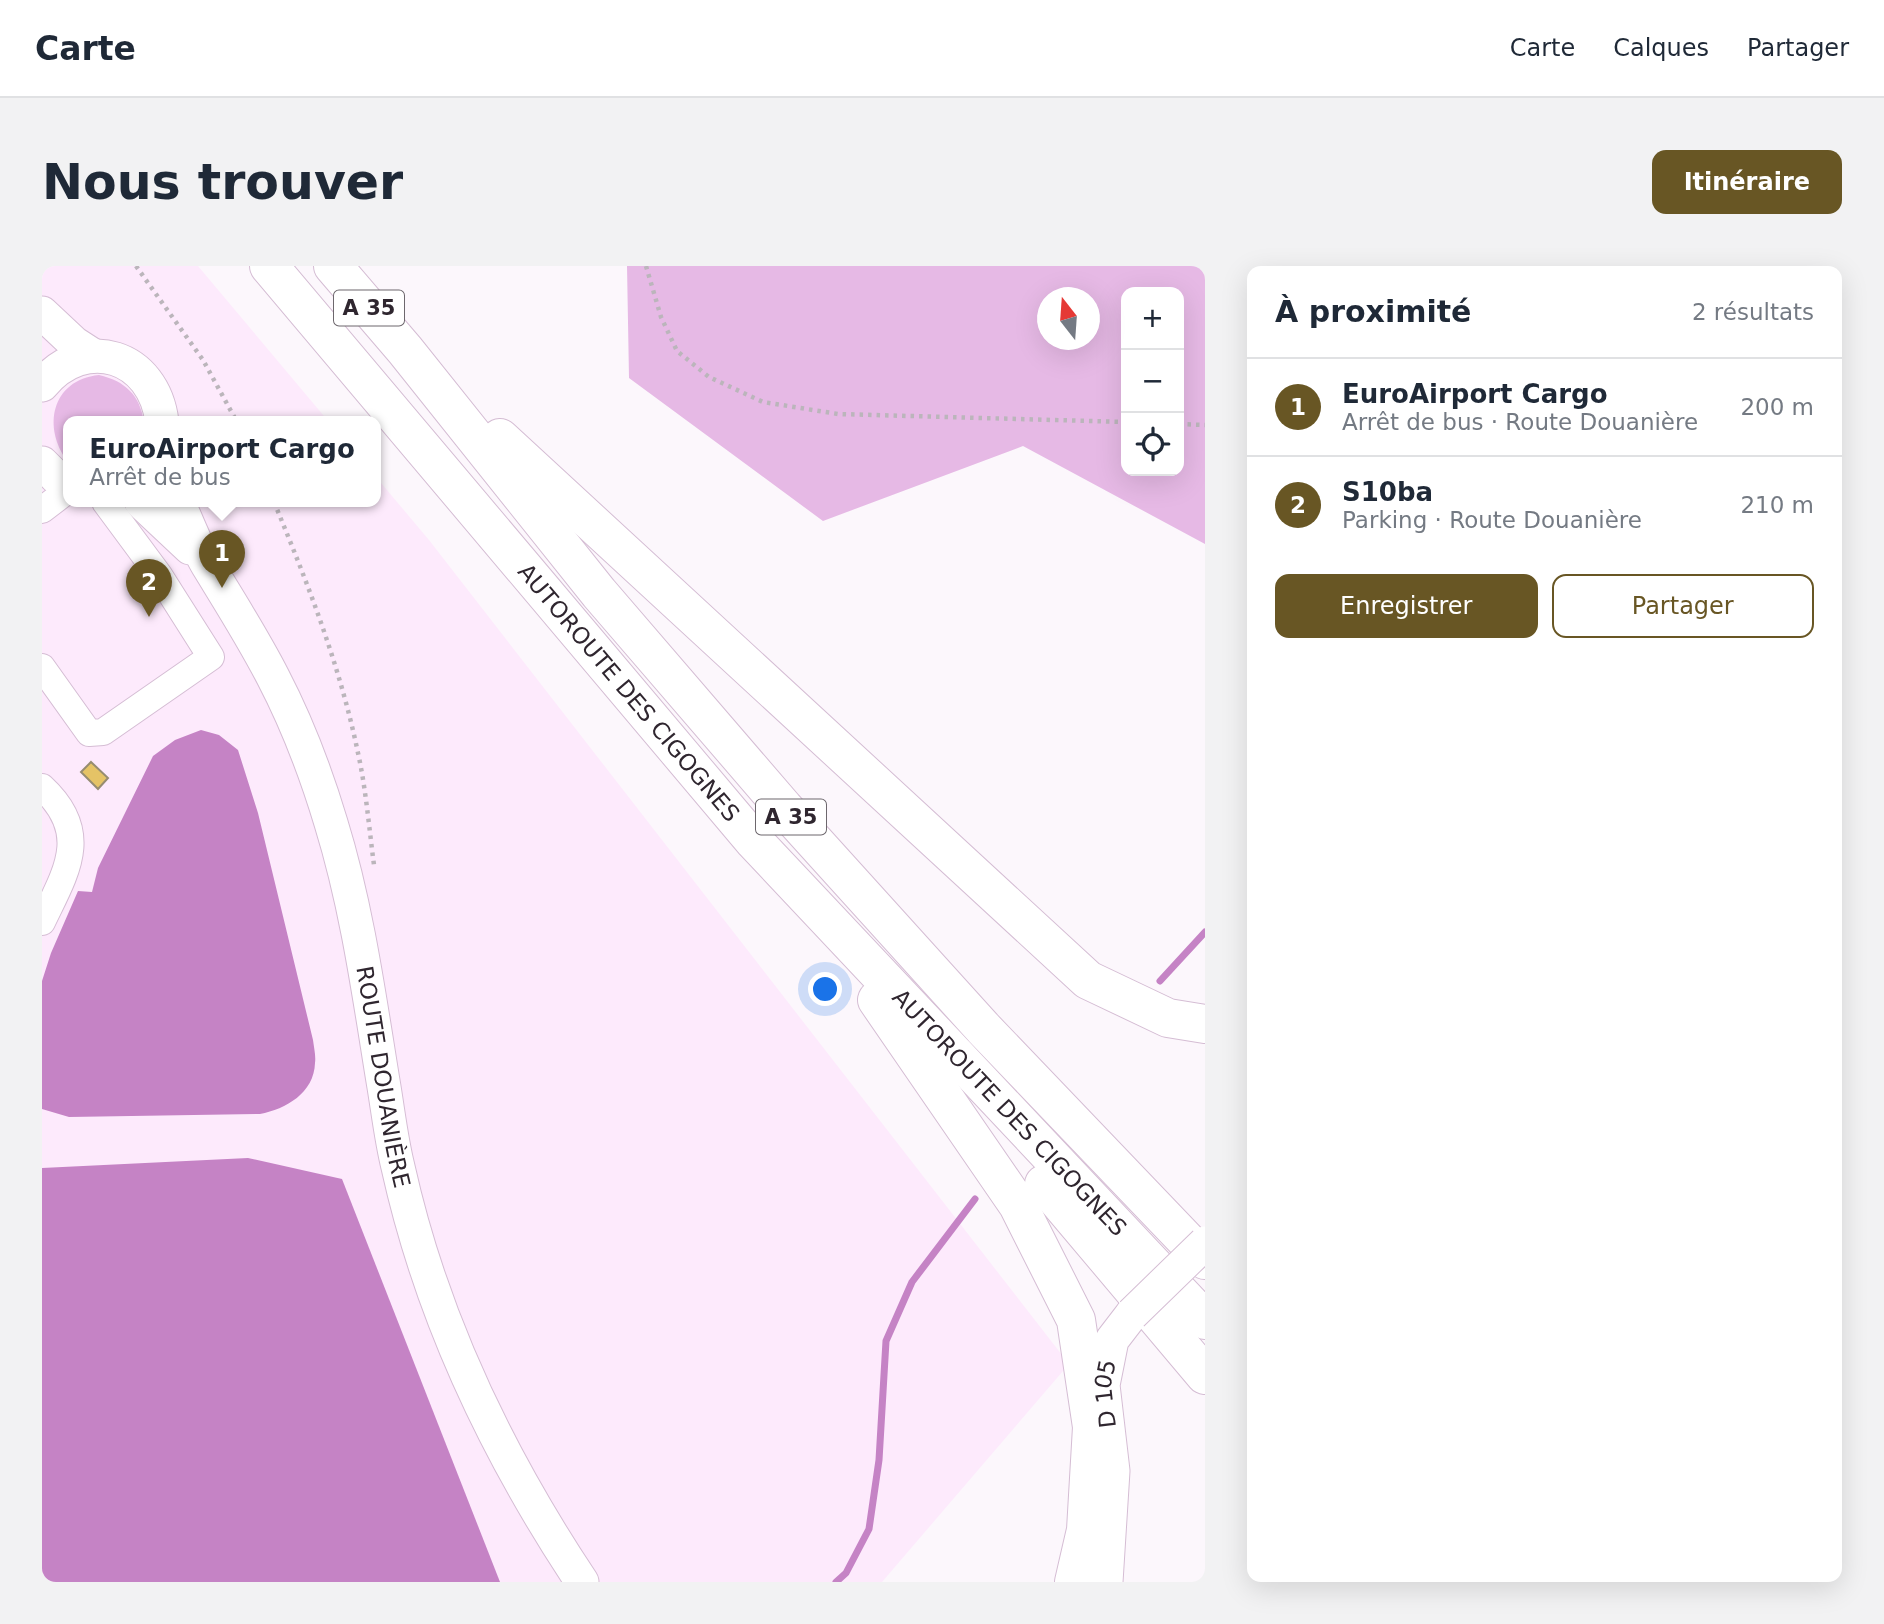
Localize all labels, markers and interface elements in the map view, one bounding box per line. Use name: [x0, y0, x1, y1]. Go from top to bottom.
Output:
text: Carte: [35, 29, 136, 68]
text: Carte: [1510, 34, 1575, 62]
text: Calques: [1613, 34, 1709, 62]
text: Partager: [1747, 34, 1849, 62]
button: Itinéraire: [1652, 150, 1842, 214]
text: Nous trouver: [42, 154, 403, 211]
north arrow: [1037, 287, 1100, 350]
map controls: [1121, 287, 1184, 476]
button: +: [1121, 287, 1184, 350]
road number: A 35: [334, 290, 404, 326]
text: À proximité: [1275, 294, 1471, 329]
text: 2 résultats: [1692, 299, 1814, 325]
button: −: [1121, 350, 1184, 413]
text: EuroAirport Cargo: [1342, 379, 1608, 409]
text: 1: [1290, 394, 1306, 420]
text: 200 m: [1740, 394, 1814, 420]
text: Arrêt de bus · Route Douanière: [1342, 409, 1698, 435]
button: locate: [1121, 413, 1184, 476]
popup: [63, 416, 381, 507]
text: EuroAirport Cargo: [89, 434, 355, 464]
text: Arrêt de bus: [89, 464, 231, 490]
text: S10ba: [1342, 477, 1433, 507]
text: 2: [1290, 492, 1306, 518]
text: 210 m: [1740, 492, 1814, 518]
text: Parking · Route Douanière: [1342, 507, 1642, 533]
pin: 1: [199, 530, 245, 588]
street label: AUTOROUTE DES CIGOGNES: [513, 558, 745, 827]
pin: 2: [126, 559, 172, 617]
button: Enregistrer: [1275, 574, 1538, 638]
button: Partager: [1552, 574, 1814, 638]
road number: A 35: [756, 800, 826, 834]
street label: ROUTE DOUANIÈRE: [351, 964, 415, 1190]
your location: [808, 972, 842, 1006]
street label: AUTOROUTE DES CIGOGNES: [887, 984, 1132, 1241]
street label: D 105: [1090, 1357, 1121, 1429]

